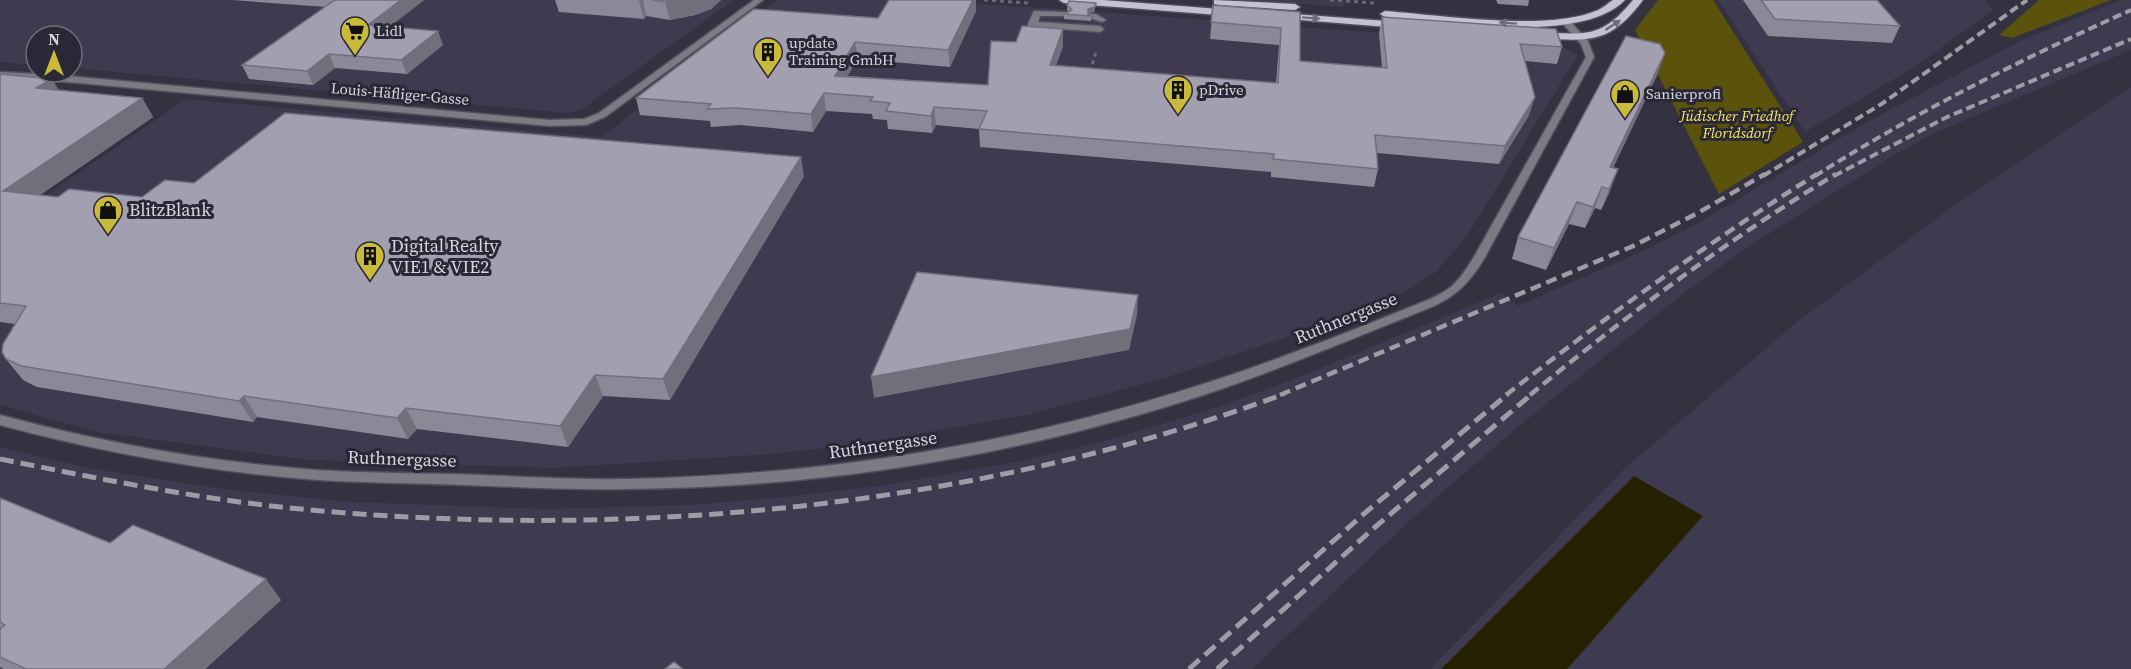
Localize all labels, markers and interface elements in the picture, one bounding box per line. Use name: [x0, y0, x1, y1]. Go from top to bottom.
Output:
one-way arrow: [1301, 14, 1320, 23]
supermarket icon: Lidl: [339, 15, 371, 57]
one-way arrow: [1498, 18, 1517, 27]
place label: Lidl: [376, 20, 403, 41]
one-way arrow: [1605, 20, 1621, 31]
north arrow: [24, 24, 84, 84]
text: N: [48, 28, 60, 50]
place label: update Training GmbH: [789, 32, 894, 70]
building icon: update Training GmbH: [752, 36, 784, 78]
building icon: pDrive: [1162, 74, 1194, 116]
street label: Louis-Häfliger-Gasse: [330, 77, 470, 110]
shop icon: Sanierprofi: [1609, 78, 1641, 120]
place label: pDrive: [1199, 79, 1244, 100]
place label: Sanierprofi: [1646, 83, 1721, 104]
park label: Jüdischer Friedhof Floridsdorf: [1678, 105, 1796, 143]
shop icon: BlitzBlank: [92, 194, 124, 236]
place label: BlitzBlank: [129, 197, 211, 222]
place label: Digital Realty VIE1 & VIE2: [391, 233, 499, 279]
building icon: Digital Realty VIE1 & VIE2: [354, 240, 386, 282]
street label: Ruthnergasse: [1291, 286, 1401, 350]
street label: Ruthnergasse: [827, 425, 939, 464]
street label: Ruthnergasse: [347, 444, 457, 473]

